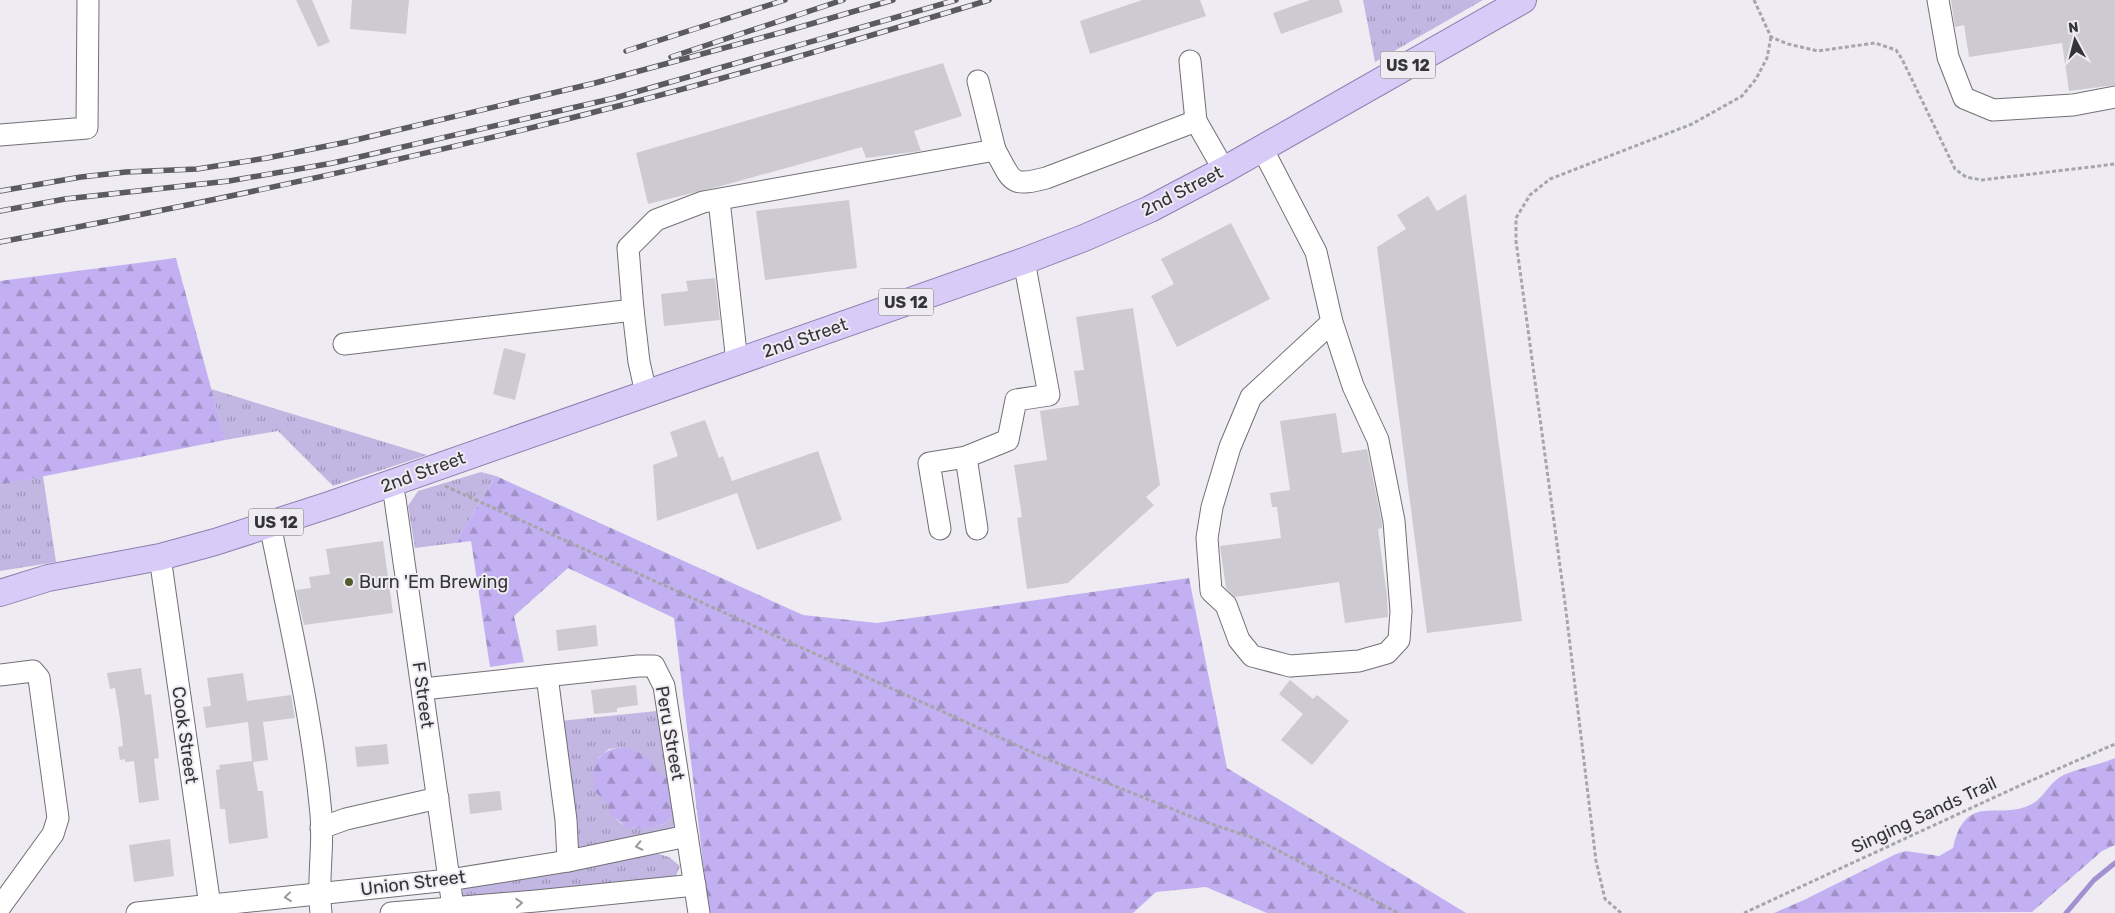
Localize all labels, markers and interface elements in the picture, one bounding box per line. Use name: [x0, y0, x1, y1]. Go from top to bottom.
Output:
north arrow: [2050, 15, 2100, 65]
text: N: [2067, 19, 2080, 37]
road number: US 12: [1380, 52, 1436, 78]
street label: 2nd Street: [1138, 161, 1226, 221]
road number: US 12: [878, 288, 934, 316]
street label: 2nd Street: [760, 313, 850, 363]
street label: 2nd Street: [378, 447, 468, 497]
road number: US 12: [248, 508, 304, 536]
place label: Burn 'Em Brewing: [359, 571, 508, 593]
marker: Burn 'Em Brewing: [343, 576, 355, 588]
street label: F Street: [407, 660, 439, 730]
street label: Peru Street: [651, 684, 689, 782]
street label: Cook Street: [167, 685, 203, 785]
street label: Singing Sands Trail: [1848, 772, 2000, 858]
one-way arrow: [635, 840, 644, 851]
street label: Union Street: [359, 866, 467, 900]
one-way arrow: [284, 891, 292, 902]
one-way arrow: [515, 897, 523, 908]

